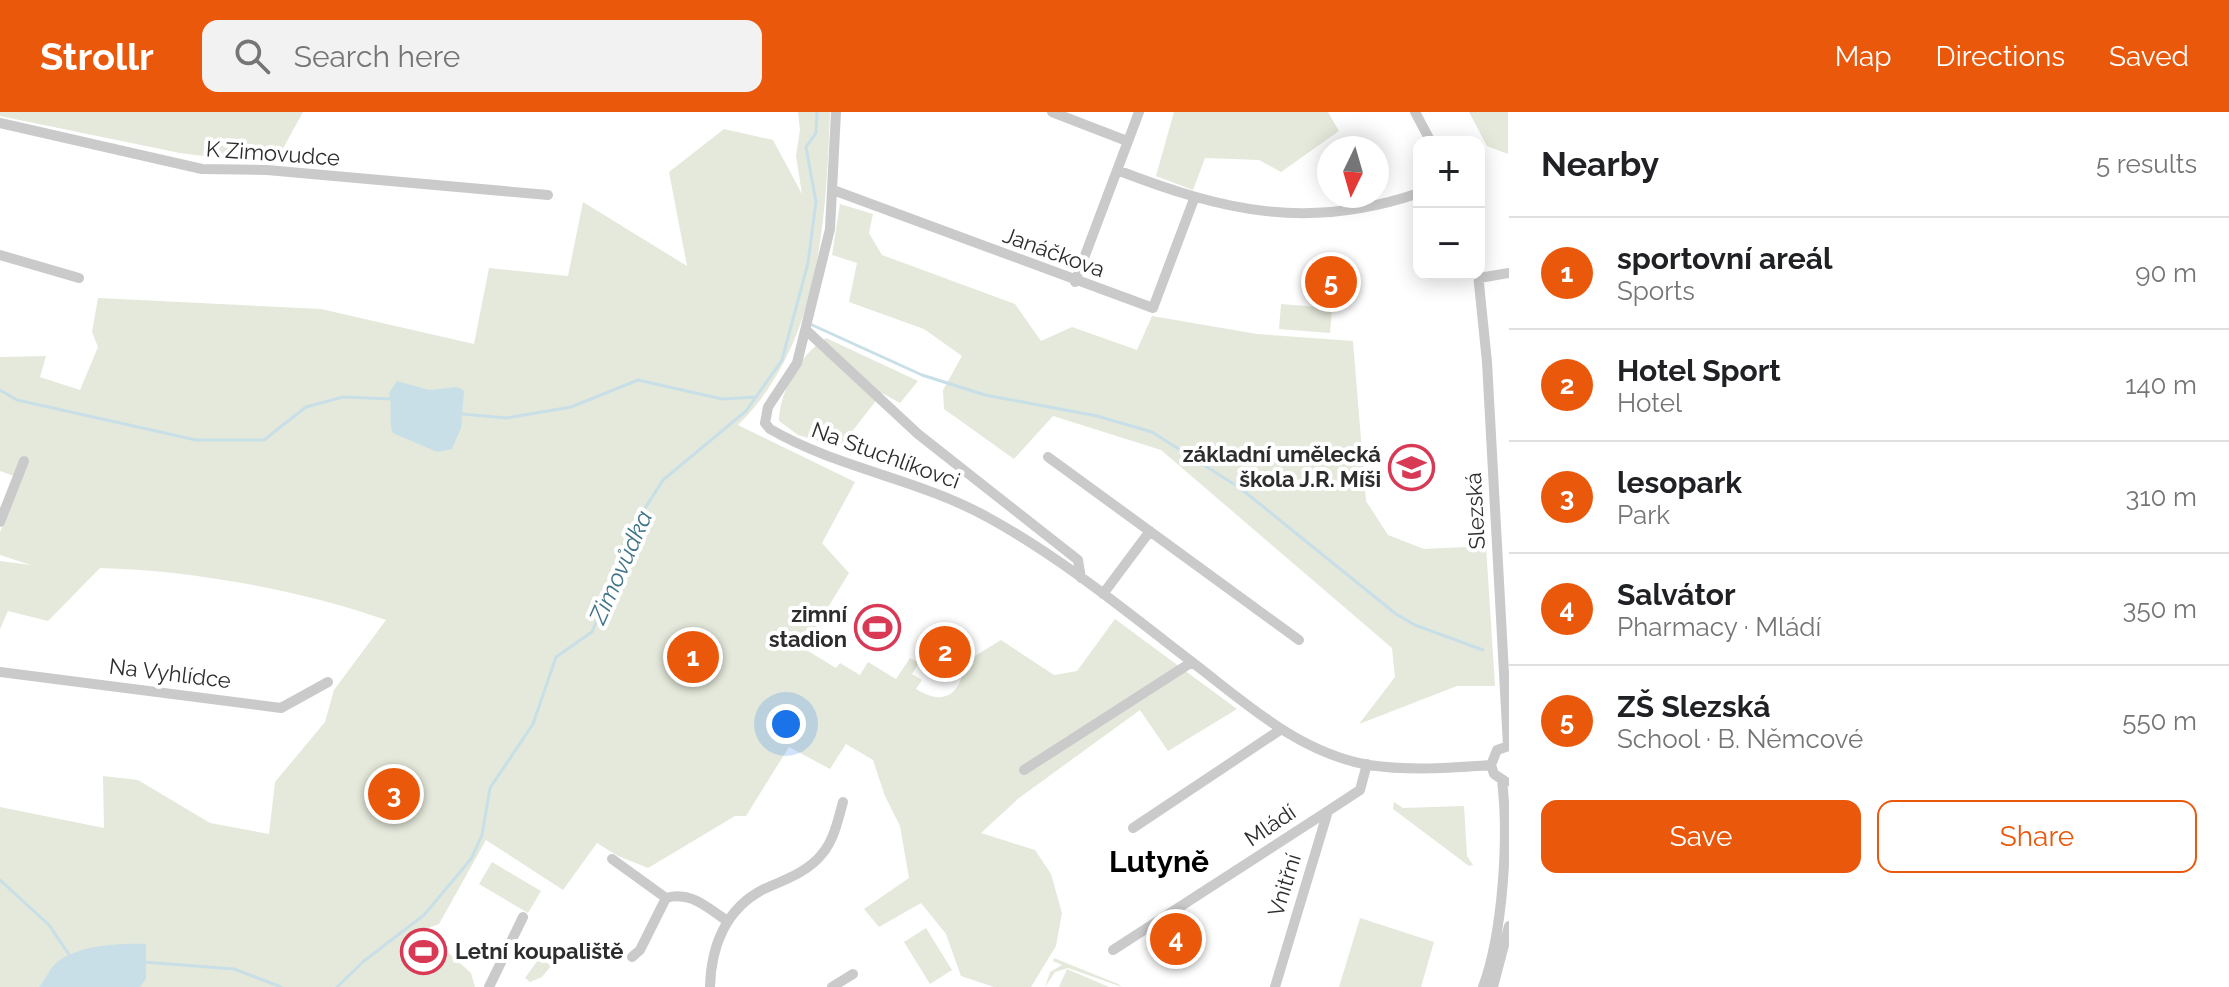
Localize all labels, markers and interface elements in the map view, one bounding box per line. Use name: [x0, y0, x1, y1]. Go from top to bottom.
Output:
search box: [202, 20, 762, 92]
text: Strollr: [40, 34, 154, 79]
icon: search: [230, 34, 274, 78]
text: Search here: [294, 39, 460, 74]
text: Map: [1835, 40, 1892, 73]
text: Directions: [1936, 40, 2065, 73]
text: Saved: [2109, 40, 2189, 73]
street label: K Zimovudce: [205, 135, 341, 171]
north arrow: [1317, 136, 1389, 208]
map controls: [1413, 136, 1485, 280]
button: +: [1413, 136, 1485, 208]
text: Nearby: [1541, 144, 1659, 184]
text: 5 results: [2096, 149, 2197, 179]
button: −: [1413, 208, 1485, 280]
street label: Janáčkova: [1000, 222, 1108, 282]
text: sportovní areál: [1617, 241, 1832, 276]
pin: 5: [1305, 252, 1357, 312]
text: 1: [1561, 258, 1573, 288]
text: 90 m: [2135, 258, 2197, 288]
text: Sports: [1617, 276, 1695, 306]
text: Hotel Sport: [1617, 353, 1781, 388]
text: 2: [1560, 370, 1574, 400]
text: 140 m: [2125, 370, 2197, 400]
text: Hotel: [1617, 388, 1682, 418]
street label: Na Stuchlíkovci: [808, 416, 964, 494]
place label: základní umělecká škola J.R. Míši: [1183, 441, 1381, 492]
school or university icon: základní umělecká škola J.R. Míši: [1388, 443, 1436, 491]
text: lesopark: [1617, 465, 1742, 500]
street label: Slezská: [1460, 472, 1490, 550]
text: 3: [1560, 482, 1574, 512]
text: 310 m: [2126, 482, 2197, 512]
text: Park: [1617, 500, 1670, 530]
water label: Zimovůdka: [582, 506, 658, 629]
text: Salvátor: [1617, 577, 1736, 612]
text: 4: [1560, 594, 1574, 624]
text: 350 m: [2123, 594, 2197, 624]
place label: zimní stadion: [769, 601, 847, 652]
sports icon: zimní stadion: [854, 603, 902, 651]
text: Pharmacy · Mládí: [1617, 612, 1821, 642]
pin: 2: [919, 622, 971, 682]
pin: 1: [667, 627, 719, 687]
street label: Na Vyhlídce: [108, 653, 232, 693]
text: ZŠ Slezská: [1617, 689, 1771, 724]
your location: [766, 704, 806, 744]
text: 5: [1560, 706, 1574, 736]
text: 550 m: [2122, 706, 2197, 736]
text: School · B. Němcové: [1617, 724, 1863, 754]
pin: 3: [368, 764, 420, 824]
street label: Mládí: [1240, 799, 1301, 851]
button: Save: [1541, 800, 1861, 873]
button: Share: [1877, 800, 2197, 873]
district label: Lutyně: [1109, 844, 1209, 879]
street label: Vnitřní: [1262, 850, 1306, 920]
pin: 4: [1150, 909, 1202, 969]
sports icon: Letní koupaliště: [400, 927, 448, 975]
place label: Letní koupaliště: [455, 938, 624, 964]

